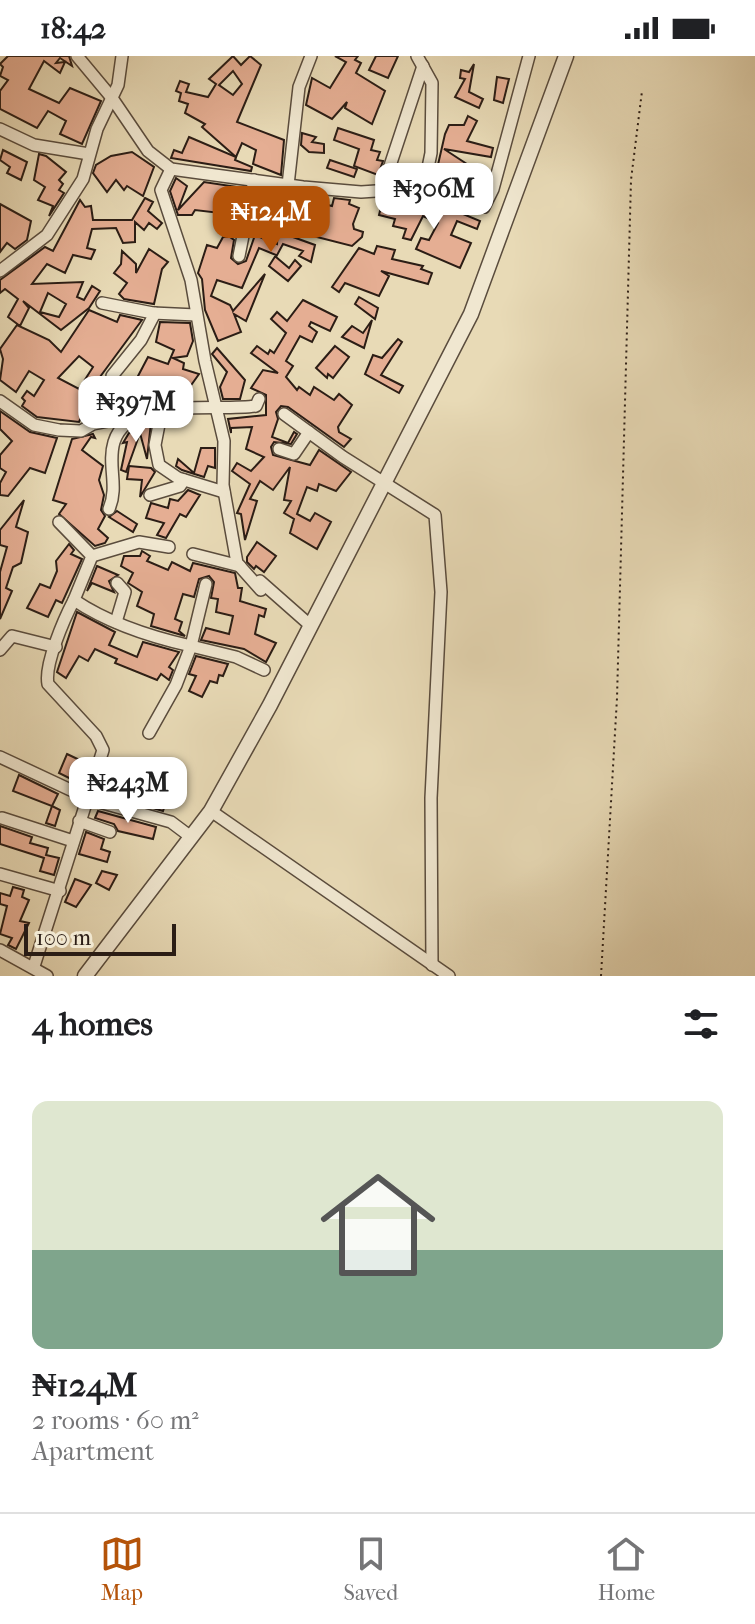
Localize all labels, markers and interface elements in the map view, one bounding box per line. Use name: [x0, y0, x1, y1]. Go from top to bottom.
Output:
text: 18:42: [40, 11, 106, 46]
pin: ₦306M: [378, 163, 490, 231]
text: ₦306M: [393, 173, 475, 204]
pin: ₦124M: [215, 186, 327, 254]
text: ₦124M: [231, 196, 311, 227]
pin: ₦397M: [80, 376, 192, 444]
text: ₦397M: [96, 386, 176, 417]
pin: ₦243M: [72, 757, 184, 825]
text: ₦243M: [87, 767, 169, 798]
scale bar: [24, 920, 176, 956]
text: 100 m: [36, 925, 91, 951]
icon: filters: [679, 1002, 723, 1046]
text: 4 homes: [32, 1004, 153, 1044]
icon: home: [306, 1153, 450, 1297]
text: ₦124M: [32, 1365, 137, 1405]
text: 2 rooms · 60 m²: [32, 1405, 199, 1436]
text: Apartment: [32, 1436, 154, 1467]
tab: Map: [100, 1532, 144, 1606]
tab: Saved: [344, 1532, 398, 1606]
tab: Home: [598, 1532, 655, 1606]

